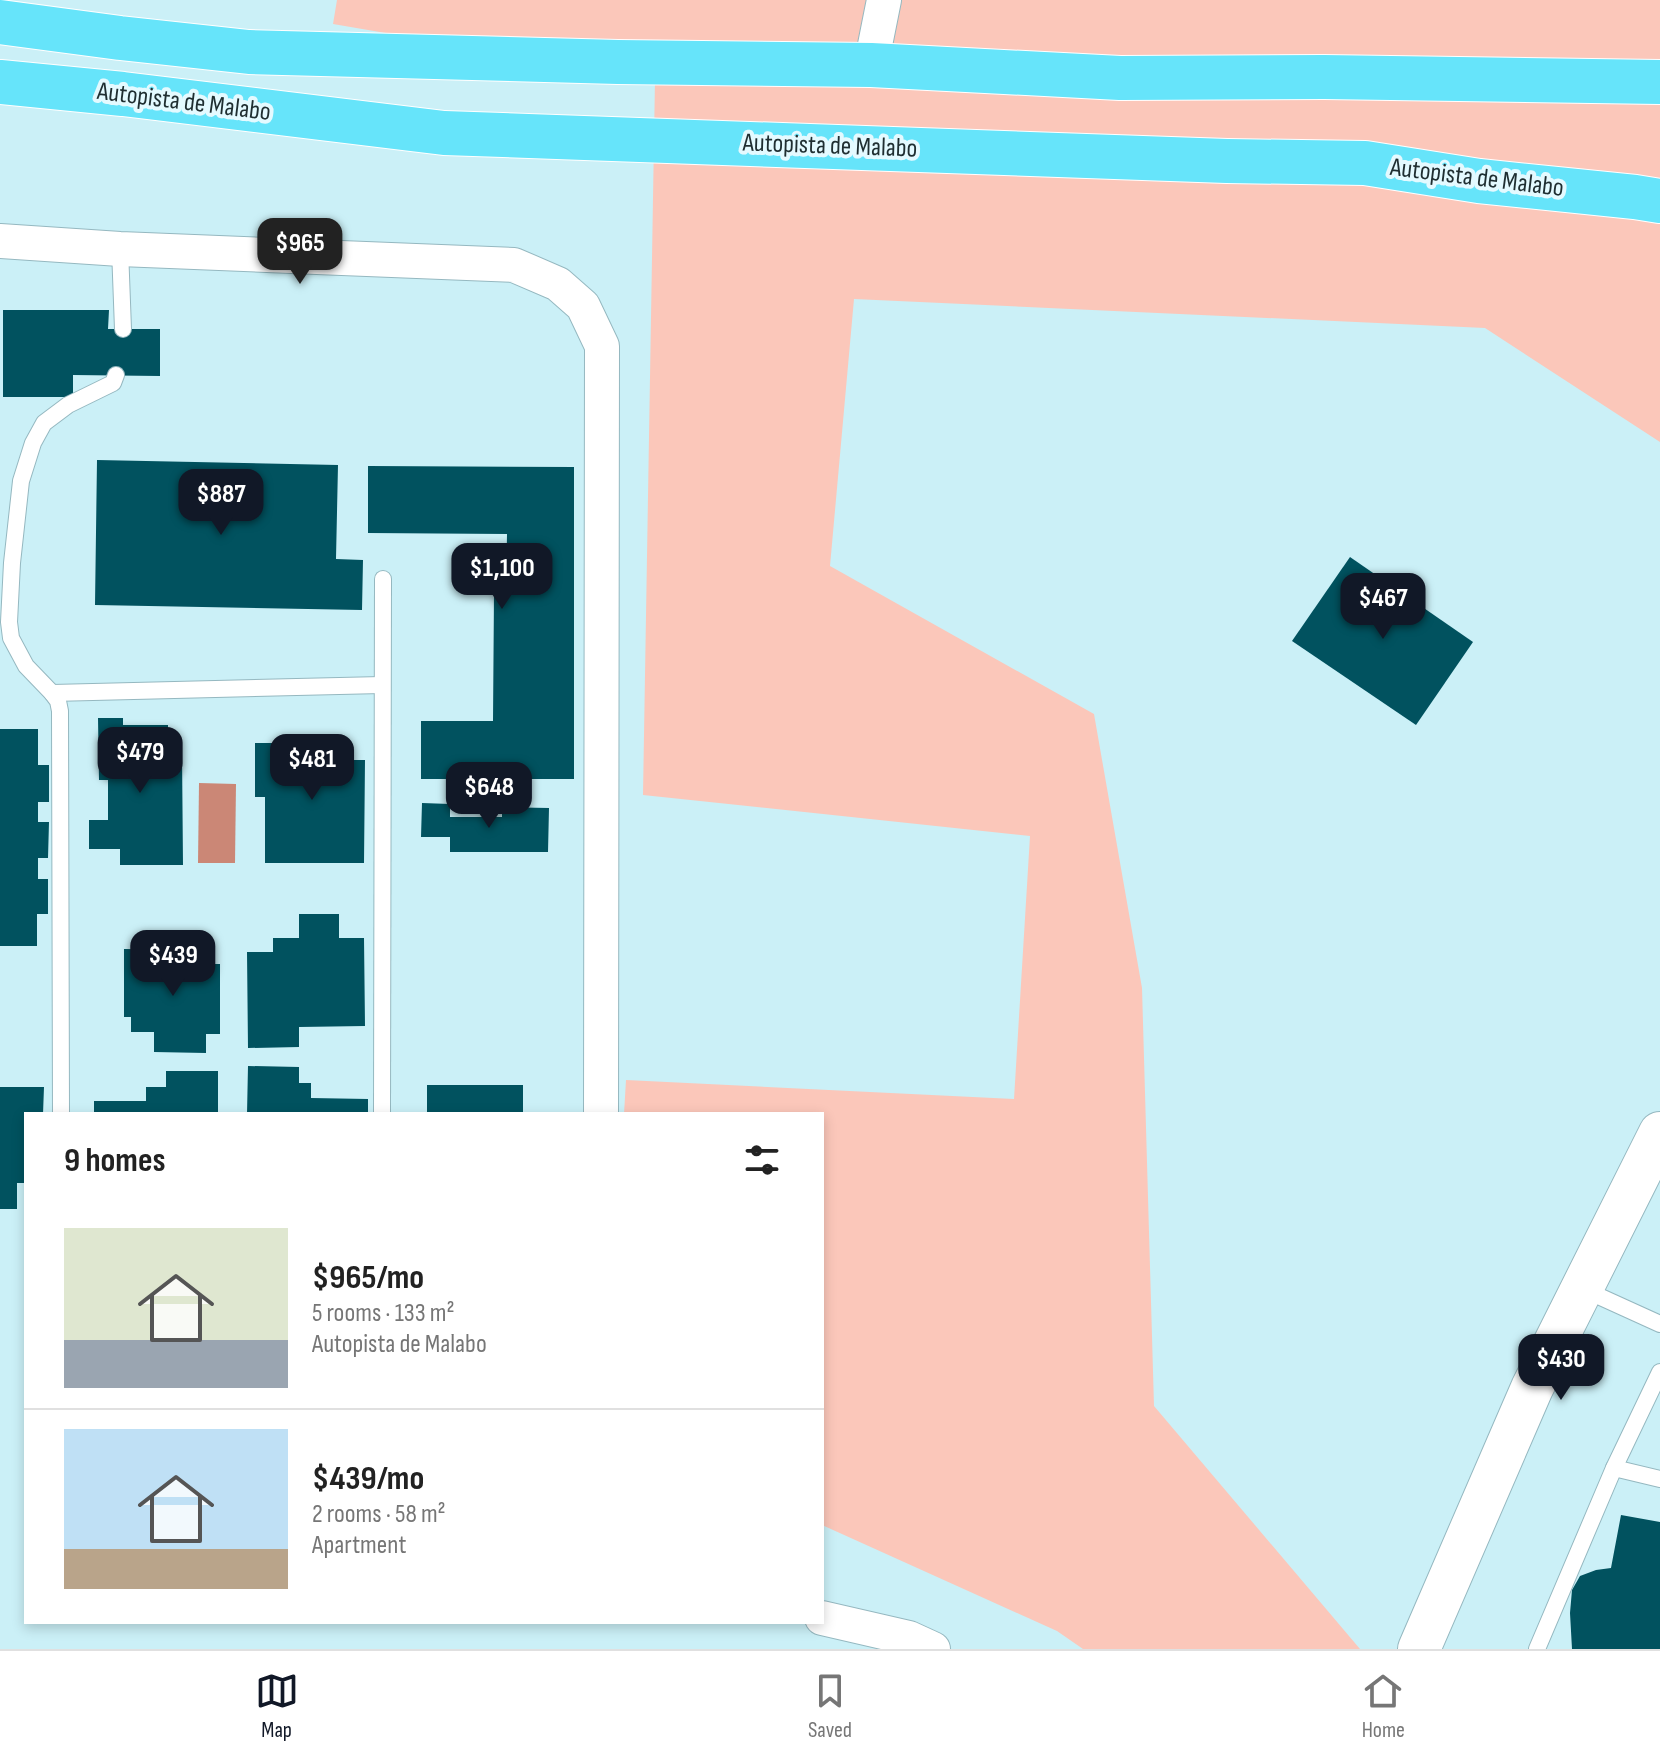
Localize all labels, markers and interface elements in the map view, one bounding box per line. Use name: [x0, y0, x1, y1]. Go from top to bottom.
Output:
street label: Autopista de Malabo: [94, 76, 273, 128]
street label: Autopista de Malabo: [741, 127, 918, 165]
street label: Autopista de Malabo: [1387, 152, 1566, 204]
pin: $965: [253, 218, 347, 286]
text: $965: [275, 228, 325, 259]
pin: $887: [174, 469, 268, 537]
text: $887: [196, 479, 246, 510]
pin: $1,100: [437, 543, 567, 611]
text: $1,100: [469, 553, 535, 584]
pin: $467: [1336, 573, 1430, 641]
text: $467: [1359, 583, 1408, 614]
pin: $479: [93, 727, 187, 795]
pin: $481: [265, 734, 359, 802]
text: $479: [116, 737, 164, 768]
text: $481: [288, 744, 336, 775]
pin: $648: [442, 762, 536, 830]
text: $648: [464, 772, 514, 803]
pin: $439: [126, 930, 220, 998]
text: $439: [148, 940, 198, 971]
icon: filters: [740, 1138, 784, 1182]
text: 9 homes: [64, 1140, 165, 1181]
text: $965/mo: [312, 1257, 424, 1298]
icon: home: [128, 1260, 224, 1356]
text: 5 rooms · 133 m²: [312, 1298, 454, 1329]
text: Autopista de Malabo: [312, 1329, 487, 1360]
pin: $430: [1514, 1334, 1608, 1402]
text: $430: [1536, 1344, 1586, 1375]
text: $439/mo: [312, 1458, 424, 1499]
icon: home: [128, 1461, 224, 1557]
text: 2 rooms · 58 m²: [312, 1499, 446, 1530]
text: Apartment: [312, 1530, 406, 1561]
tab: Map: [255, 1669, 299, 1744]
tab: Saved: [808, 1669, 852, 1744]
tab: Home: [1361, 1669, 1405, 1744]

